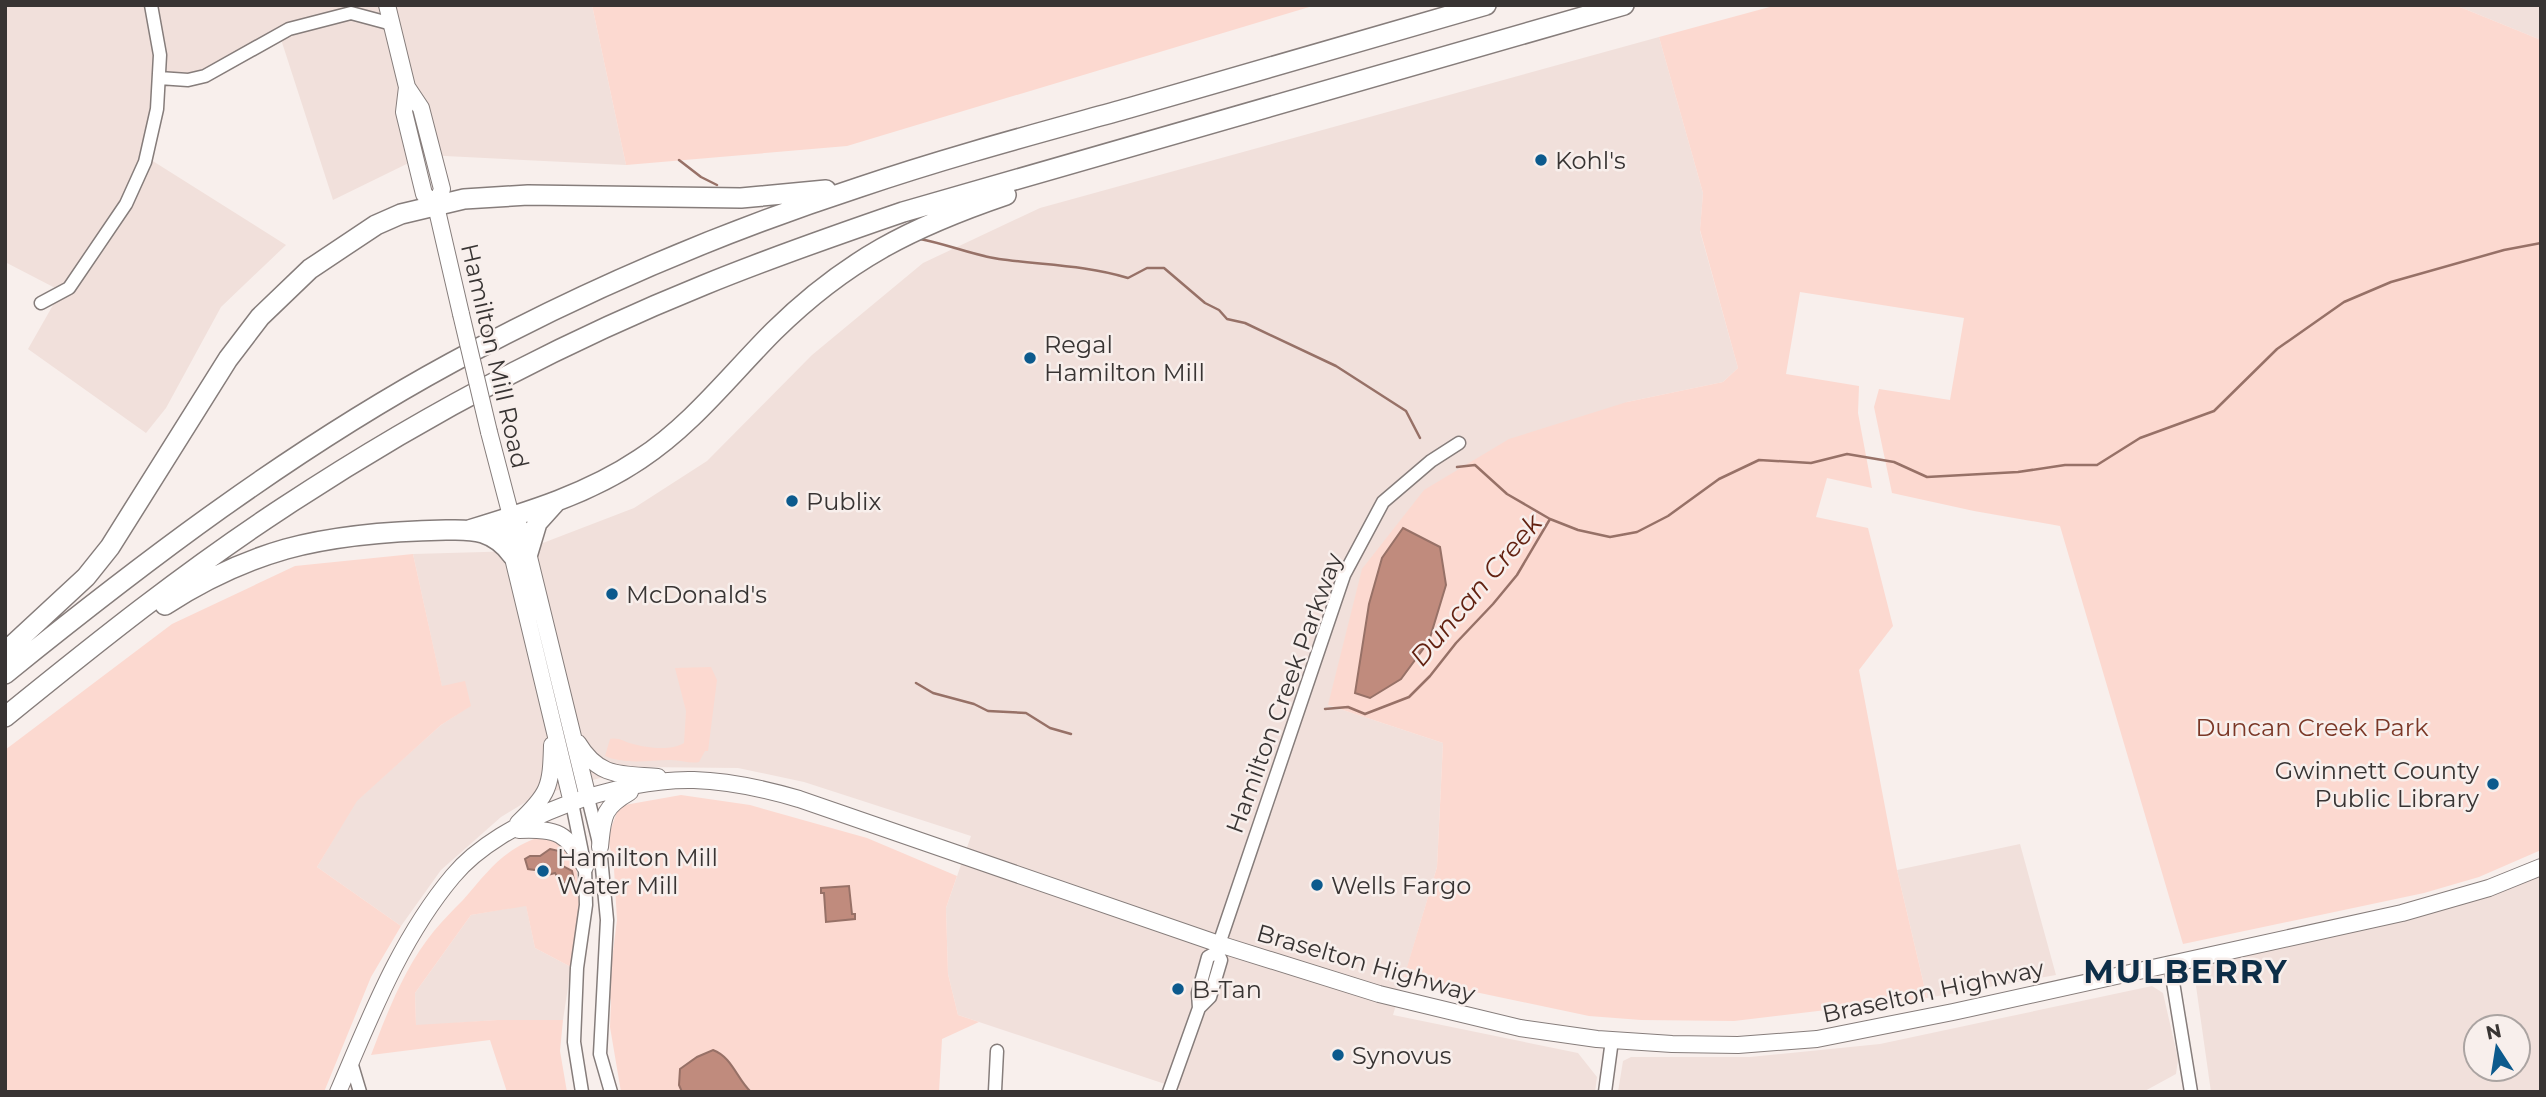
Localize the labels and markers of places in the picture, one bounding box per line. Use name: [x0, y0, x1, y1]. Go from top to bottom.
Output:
place label: Kohl's: [1555, 146, 1626, 175]
marker: Kohl's: [1533, 152, 1549, 168]
place label: Regal Hamilton Mill: [1044, 330, 1205, 387]
marker: Regal Hamilton Mill: [1022, 350, 1038, 366]
place label: Publix: [806, 487, 882, 516]
marker: Publix: [784, 493, 800, 509]
place label: McDonald's: [626, 580, 767, 609]
marker: McDonald's: [604, 586, 620, 602]
place label: Gwinnett County Public Library: [2275, 756, 2479, 813]
marker: Gwinnett County Public Library: [2485, 776, 2501, 792]
place label: Hamilton Mill Water Mill: [557, 843, 718, 900]
marker: Hamilton Mill Water Mill: [535, 863, 551, 879]
place label: Wells Fargo: [1331, 871, 1471, 900]
marker: Wells Fargo: [1309, 877, 1325, 893]
place label: B-Tan: [1192, 975, 1262, 1004]
marker: B-Tan: [1170, 981, 1186, 997]
place label: Synovus: [1352, 1041, 1452, 1070]
marker: Synovus: [1330, 1047, 1346, 1063]

